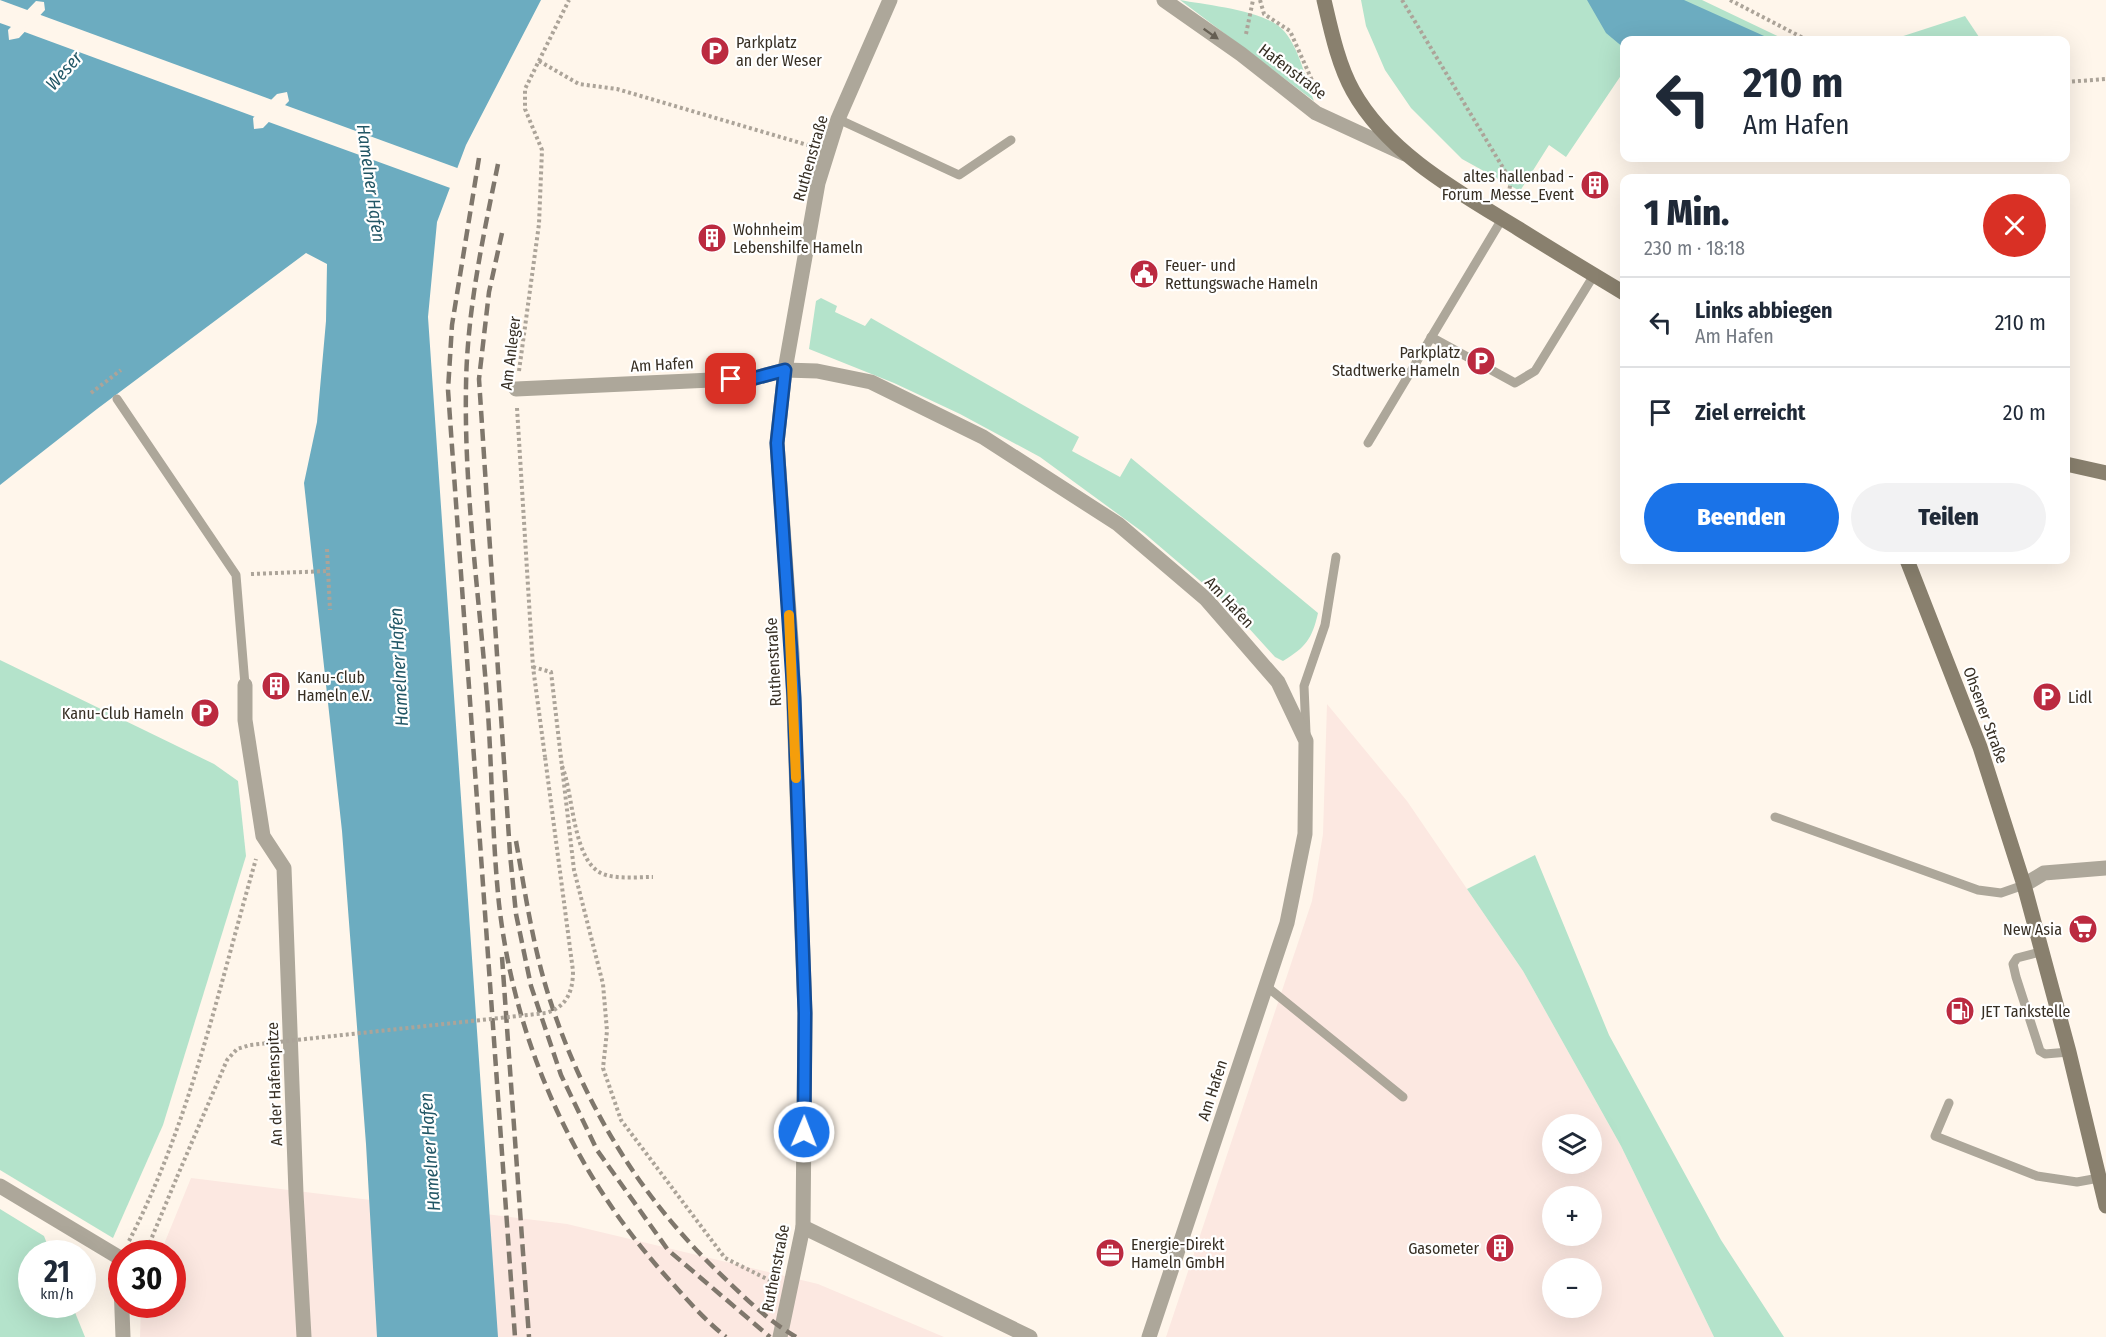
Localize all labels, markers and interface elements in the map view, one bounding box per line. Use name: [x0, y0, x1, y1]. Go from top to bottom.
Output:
one-way arrow: [1203, 28, 1219, 40]
place label: Parkplatz an der Weser: [736, 33, 822, 70]
parking icon: Parkplatz an der Weser: [699, 35, 731, 67]
street label: Hafenstraße: [1255, 40, 1330, 103]
water label: Weser: [41, 47, 87, 95]
text: 210 m: [1743, 58, 1843, 108]
icon: left: [1644, 60, 1722, 138]
text: Am Hafen: [1743, 109, 1849, 141]
street label: Ruthenstraße: [789, 113, 832, 203]
water label: Hamelner Hafen: [352, 123, 390, 243]
place label: altes hallenbad - Forum_Messe_Event: [1442, 167, 1575, 204]
building icon: altes hallenbad - Forum_Messe_Event: [1579, 169, 1611, 201]
text: 1 Min.: [1644, 191, 1729, 235]
button: close: [1983, 194, 2046, 257]
place label: Wohnheim Lebenshilfe Hameln: [733, 220, 863, 257]
building icon: Wohnheim Lebenshilfe Hameln: [696, 222, 728, 254]
text: 230 m · 18:18: [1644, 236, 1745, 260]
place label: Feuer- und Rettungswache Hameln: [1165, 256, 1318, 293]
public building icon: Feuer- und Rettungswache Hameln: [1128, 258, 1160, 290]
text: Links abbiegen: [1695, 297, 1833, 324]
icon: left: [1644, 306, 1677, 339]
text: 210 m: [1995, 309, 2046, 336]
street label: Am Anleger: [497, 315, 524, 391]
text: Am Hafen: [1695, 324, 1774, 348]
place label: Parkplatz Stadtwerke Hameln: [1332, 343, 1460, 380]
parking icon: Parkplatz Stadtwerke Hameln: [1465, 345, 1497, 377]
street label: Am Hafen: [630, 353, 694, 376]
pin: [705, 353, 756, 404]
icon: arrive: [714, 362, 747, 395]
icon: arrive: [1644, 396, 1677, 429]
text: Ziel erreicht: [1695, 399, 1806, 426]
text: 20 m: [2003, 399, 2046, 426]
button: Beenden: [1644, 483, 1839, 552]
button: Teilen: [1851, 483, 2046, 552]
street label: Am Hafen: [1201, 573, 1258, 632]
water label: Hamelner Hafen: [385, 607, 413, 727]
street label: Ruthenstraße: [762, 617, 785, 707]
street label: Ohsener Straße: [1959, 664, 2012, 766]
place label: Kanu-Club Hameln e.V.: [297, 668, 372, 705]
building icon: Kanu-Club Hameln e.V.: [260, 670, 292, 702]
parking icon: Lidl: [2031, 681, 2063, 713]
place label: Lidl: [2068, 688, 2092, 707]
parking icon: Kanu-Club Hameln: [189, 697, 221, 729]
place label: Kanu-Club Hameln: [62, 704, 184, 723]
supermarket icon: New Asia: [2067, 913, 2099, 945]
place label: New Asia: [2003, 920, 2062, 939]
fuel station icon: JET Tankstelle: [1944, 995, 1976, 1027]
place label: JET Tankstelle: [1981, 1002, 2070, 1021]
street label: An der Hafenspitze: [263, 1022, 286, 1146]
street label: Am Hafen: [1194, 1057, 1231, 1123]
water label: Hamelner Hafen: [415, 1092, 445, 1212]
position arrow: [772, 1100, 836, 1164]
map controls: [1542, 1114, 1602, 1318]
button: layers: [1542, 1114, 1602, 1174]
button: +: [1542, 1186, 1602, 1246]
street label: Ruthenstraße: [758, 1223, 793, 1313]
building icon: Gasometer: [1484, 1232, 1516, 1264]
place label: Energie-Direkt Hameln GmbH: [1131, 1235, 1225, 1272]
office icon: Energie-Direkt Hameln GmbH: [1094, 1237, 1126, 1269]
place label: Gasometer: [1408, 1239, 1479, 1258]
speed limit sign: 30: [108, 1240, 186, 1318]
text: 21: [44, 1254, 70, 1290]
button: −: [1542, 1258, 1602, 1318]
text: km/h: [40, 1285, 74, 1303]

